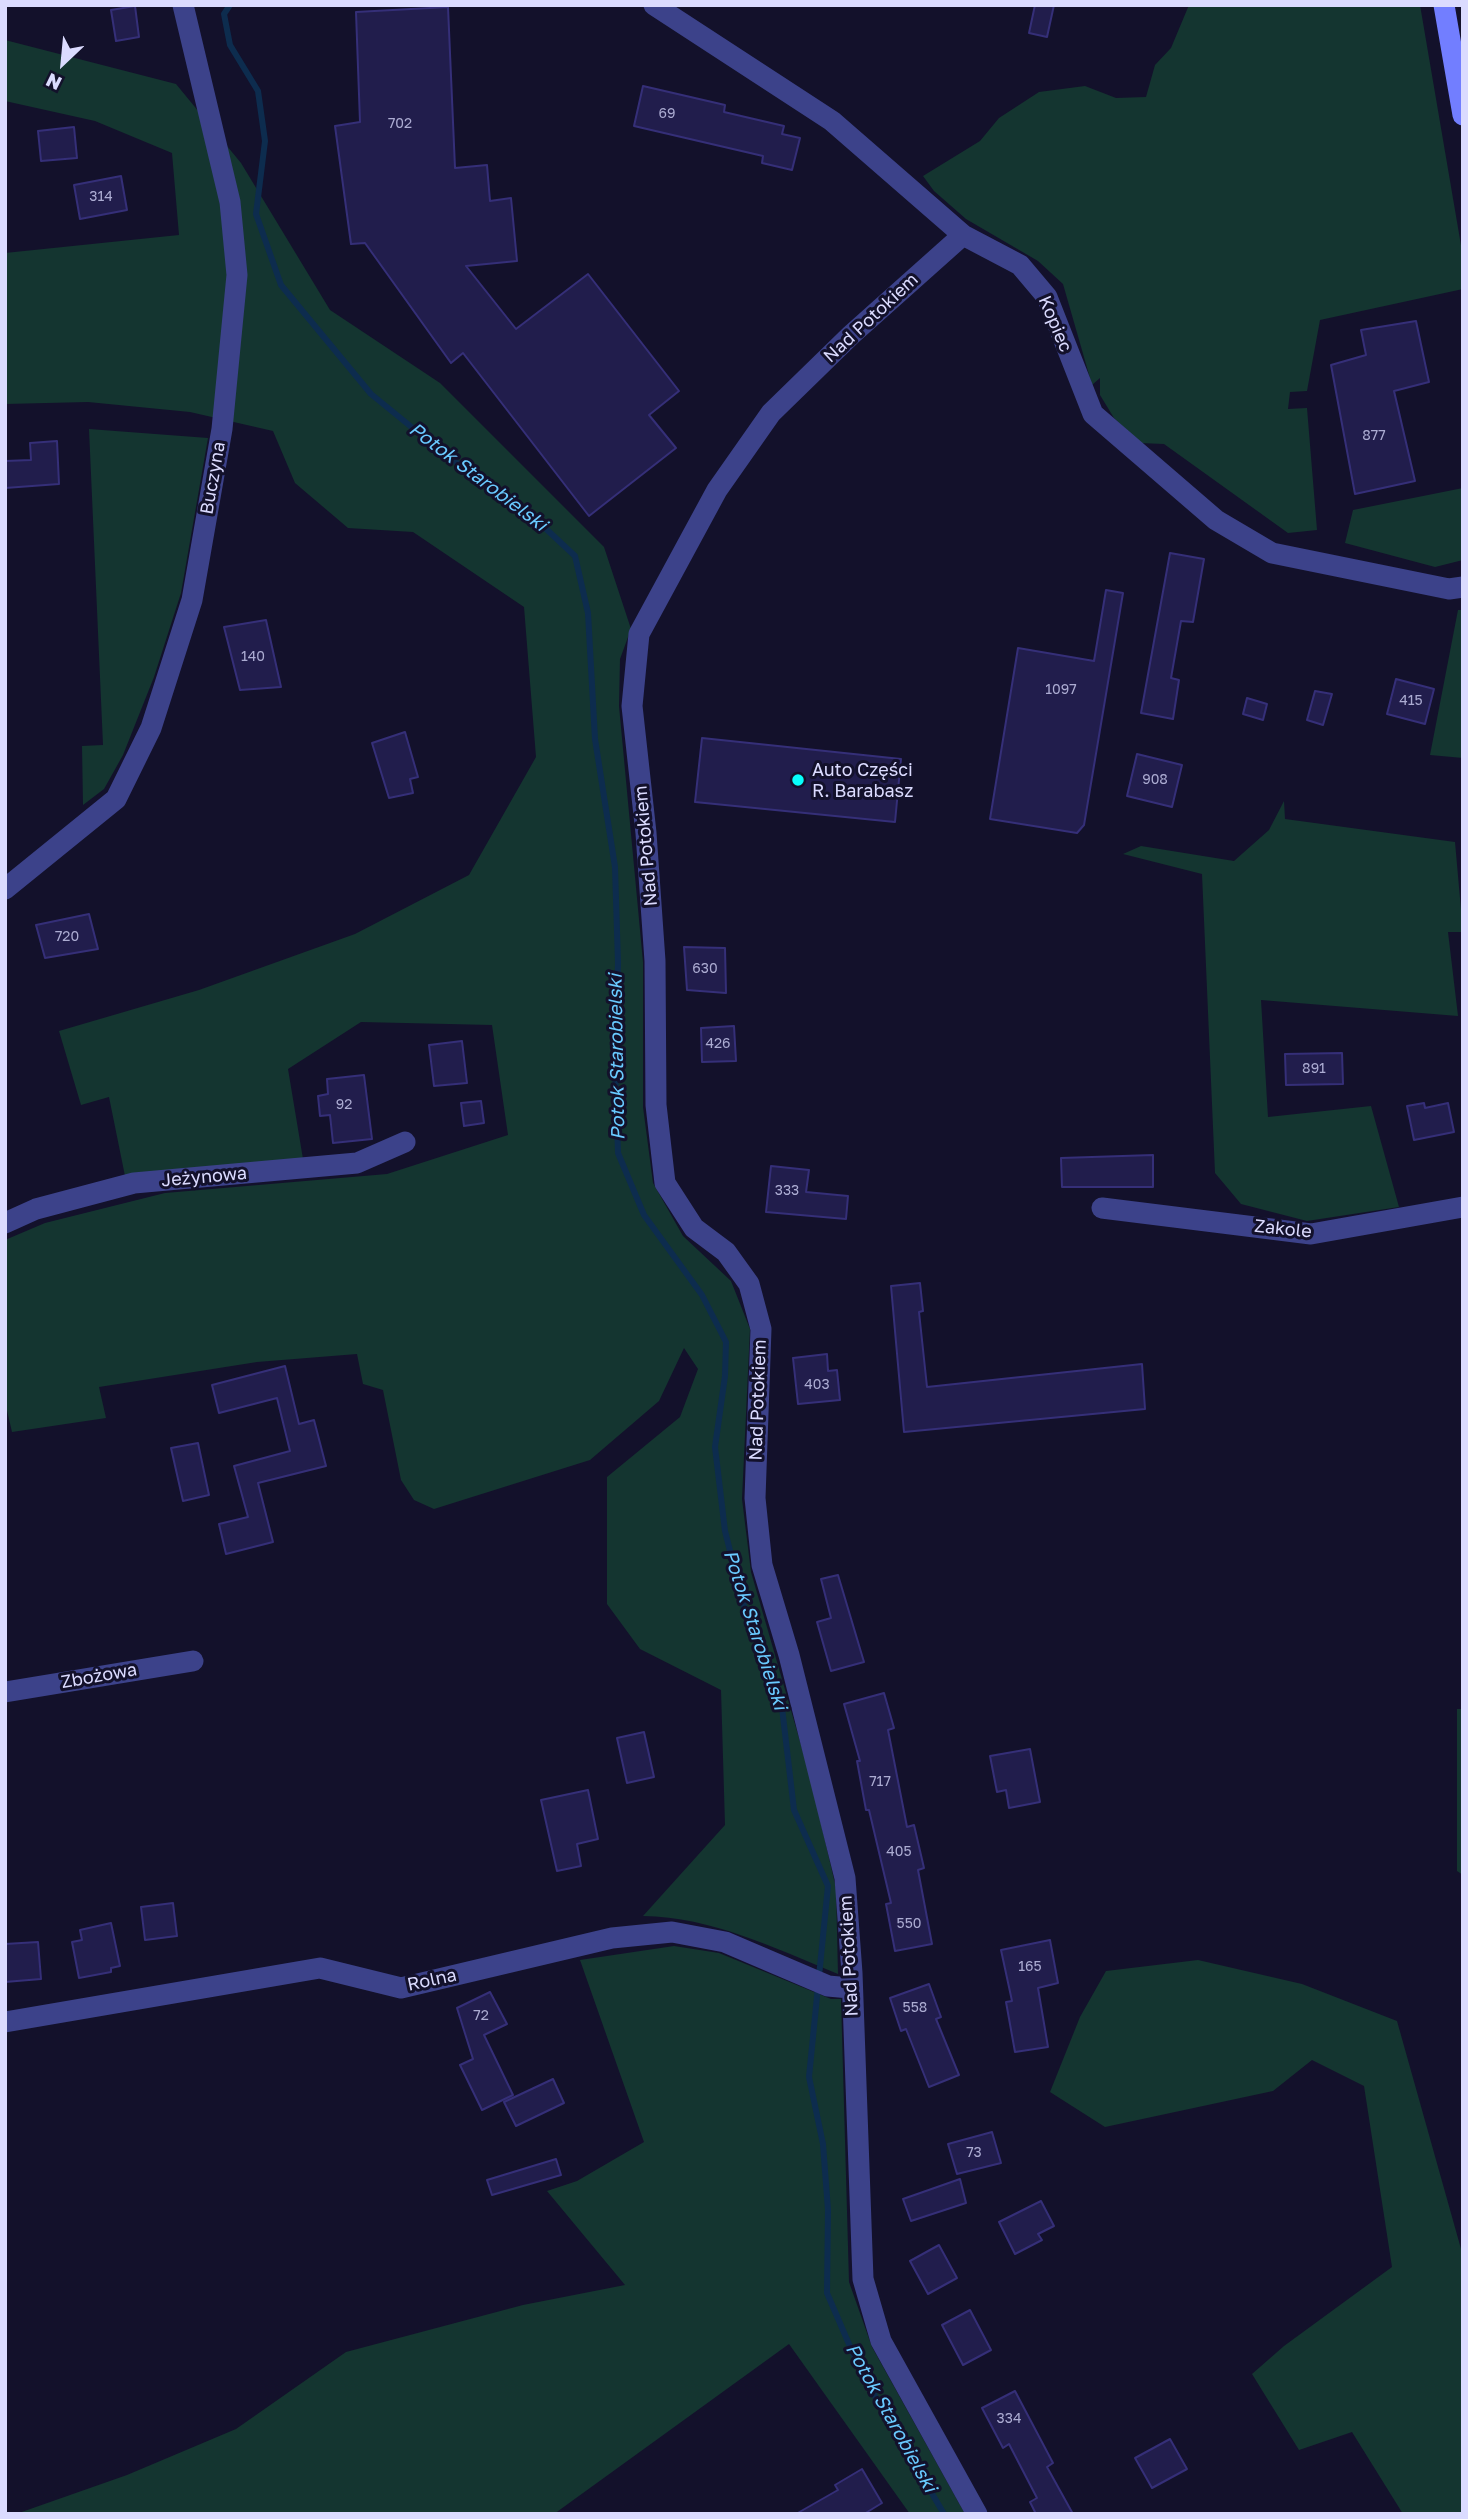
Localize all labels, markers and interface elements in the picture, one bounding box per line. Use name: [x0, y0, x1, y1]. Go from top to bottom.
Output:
north arrow: [28, 28, 98, 98]
text: N: [42, 69, 65, 96]
house number: 69: [659, 106, 675, 122]
house number: 702: [388, 116, 412, 132]
house number: 314: [89, 189, 113, 205]
street label: Nad Potokiem: [819, 269, 923, 367]
street label: Kopiec: [1034, 293, 1076, 355]
water label: Potok Starobielski: [405, 418, 551, 536]
house number: 877: [1362, 428, 1386, 444]
street label: Buczyna: [196, 440, 230, 516]
house number: 140: [241, 649, 265, 665]
house number: 1097: [1045, 682, 1077, 698]
house number: 415: [1399, 693, 1423, 709]
place label: Auto Części R. Barabasz: [812, 759, 913, 802]
marker: Auto Części R. Barabasz: [790, 772, 806, 788]
house number: 908: [1142, 772, 1168, 788]
street label: Nad Potokiem: [630, 785, 662, 907]
house number: 720: [55, 929, 79, 945]
house number: 630: [692, 961, 718, 977]
water label: Potok Starobielski: [604, 973, 630, 1141]
house number: 426: [705, 1036, 731, 1052]
house number: 891: [1302, 1061, 1326, 1077]
house number: 92: [336, 1097, 352, 1113]
street label: Jeżynowa: [160, 1162, 248, 1192]
house number: 333: [775, 1183, 799, 1199]
street label: Zakole: [1253, 1215, 1313, 1243]
street label: Nad Potokiem: [745, 1339, 771, 1461]
house number: 403: [804, 1377, 830, 1393]
water label: Potok Starobielski: [718, 1547, 792, 1713]
street label: Zbożowa: [59, 1659, 139, 1693]
house number: 717: [869, 1774, 891, 1790]
house number: 405: [886, 1844, 912, 1860]
street label: Nad Potokiem: [835, 1895, 863, 2017]
house number: 550: [897, 1916, 921, 1932]
house number: 165: [1018, 1959, 1042, 1975]
street label: Rolna: [405, 1964, 459, 1996]
house number: 558: [903, 2000, 927, 2016]
house number: 72: [473, 2008, 489, 2024]
house number: 73: [966, 2145, 982, 2161]
water label: Potok Starobielski: [841, 2340, 941, 2496]
house number: 334: [997, 2411, 1021, 2427]

